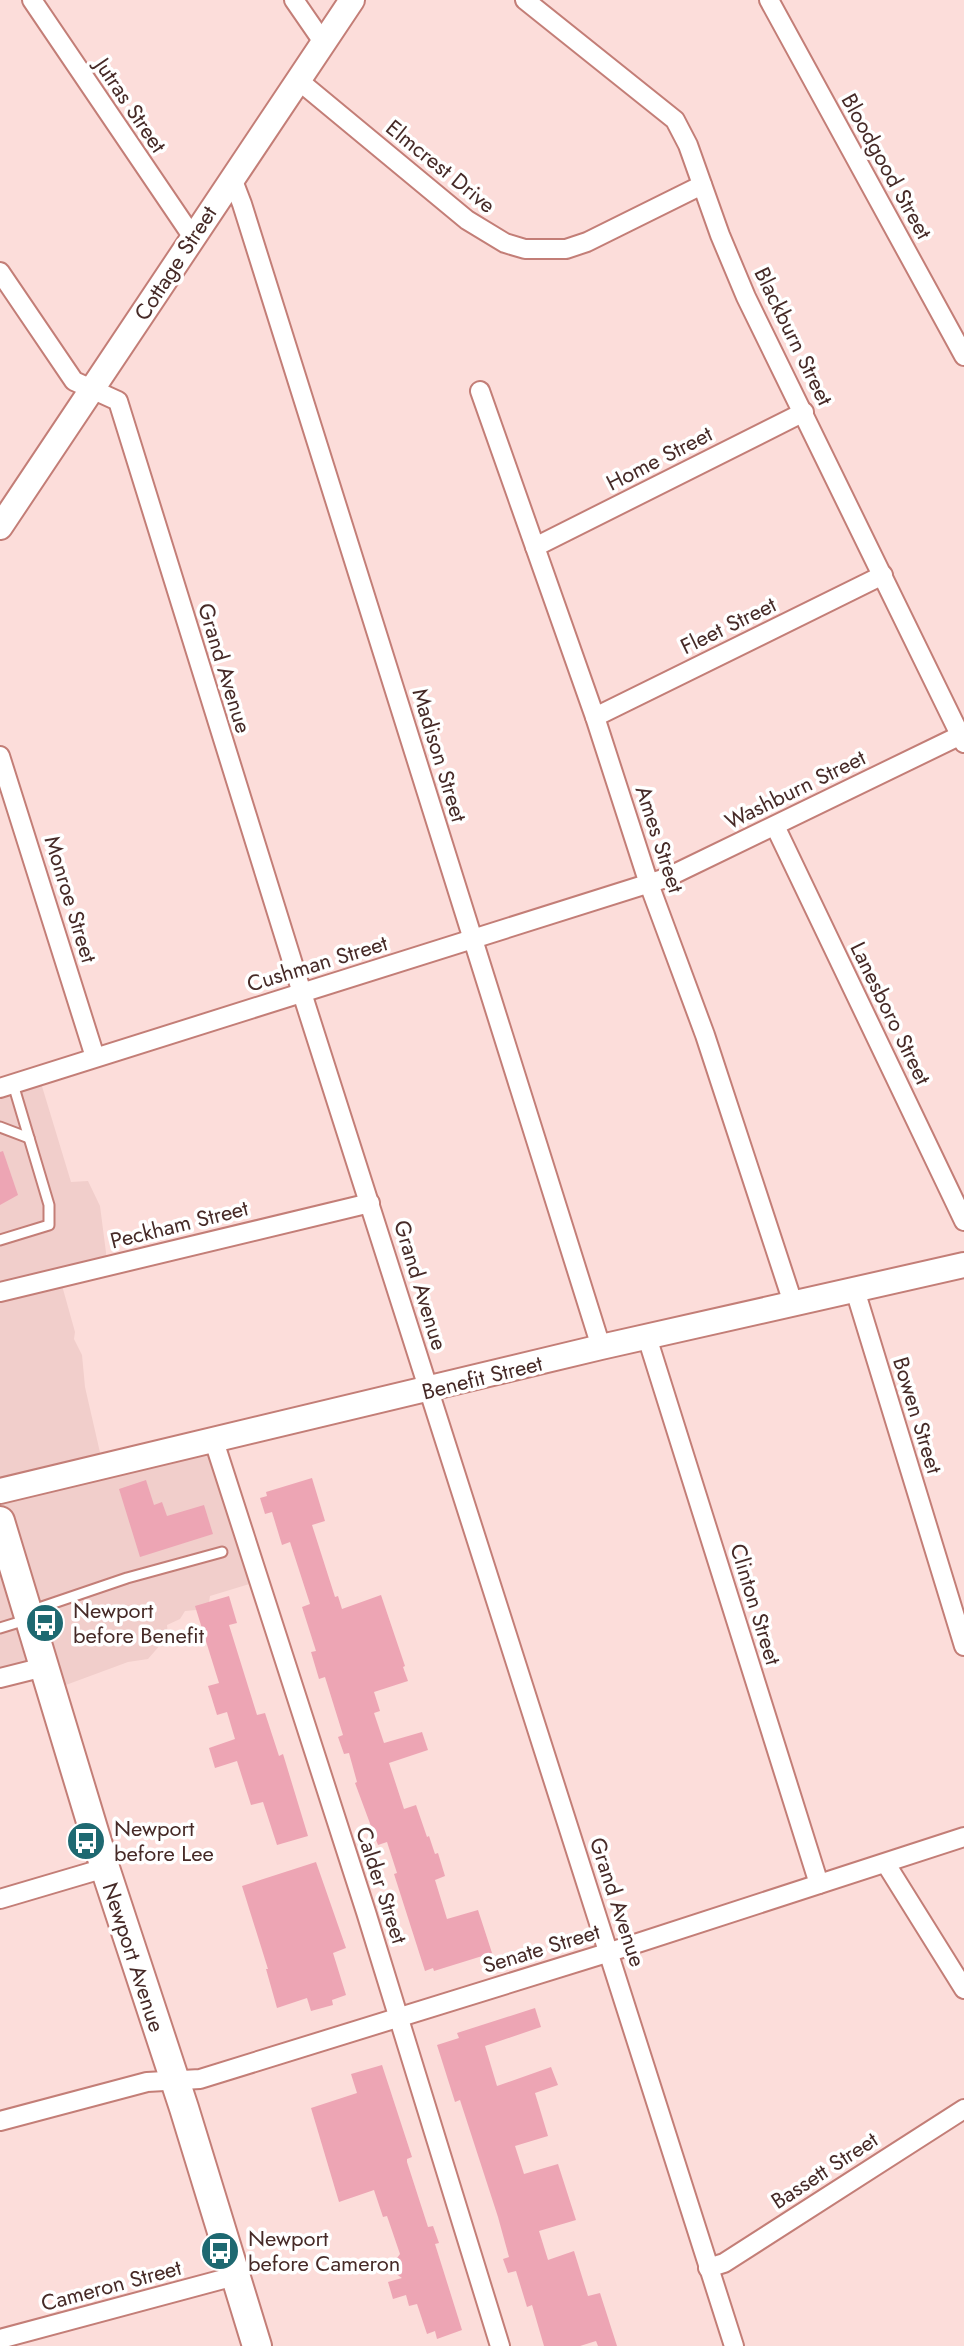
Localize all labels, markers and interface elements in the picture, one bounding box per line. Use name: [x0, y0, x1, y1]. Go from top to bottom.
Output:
street label: Jutras Street: [86, 49, 175, 159]
street label: Bloodgood Street: [834, 87, 941, 245]
street label: Elmcrest Drive: [379, 112, 503, 220]
street label: Cottage Street: [126, 199, 225, 327]
street label: Blackburn Street: [747, 261, 842, 411]
street label: Home Street: [600, 417, 718, 498]
street label: Fleet Street: [675, 588, 782, 662]
street label: Grand Avenue: [190, 599, 260, 737]
street label: Madison Street: [404, 684, 476, 826]
street label: Washburn Street: [719, 741, 871, 837]
street label: Ames Street: [628, 781, 693, 897]
street label: Monroe Street: [37, 832, 106, 967]
street label: Cushman Street: [243, 926, 392, 1000]
street label: Lanesboro Street: [843, 936, 940, 1090]
street label: Peckham Street: [107, 1191, 252, 1257]
street label: Grand Avenue: [386, 1216, 456, 1354]
street label: Benefit Street: [419, 1346, 546, 1407]
street label: Bowen Street: [885, 1353, 951, 1478]
street label: Clinton Street: [722, 1539, 790, 1669]
place label: Newport before Benefit: [73, 1594, 205, 1651]
bus stop icon: Newport before Benefit: [24, 1602, 66, 1644]
place label: Newport before Lee: [114, 1812, 214, 1869]
bus stop icon: Newport before Lee: [65, 1820, 107, 1862]
street label: Calder Street: [348, 1822, 416, 1948]
street label: Grand Avenue: [582, 1833, 654, 1971]
street label: Newport Avenue: [95, 1878, 173, 2036]
street label: Senate Street: [478, 1915, 604, 1981]
street label: Bassett Street: [764, 2123, 884, 2217]
place label: Newport before Cameron: [248, 2222, 400, 2279]
bus stop icon: Newport before Cameron: [199, 2230, 241, 2272]
street label: Cameron Street: [37, 2251, 185, 2319]

